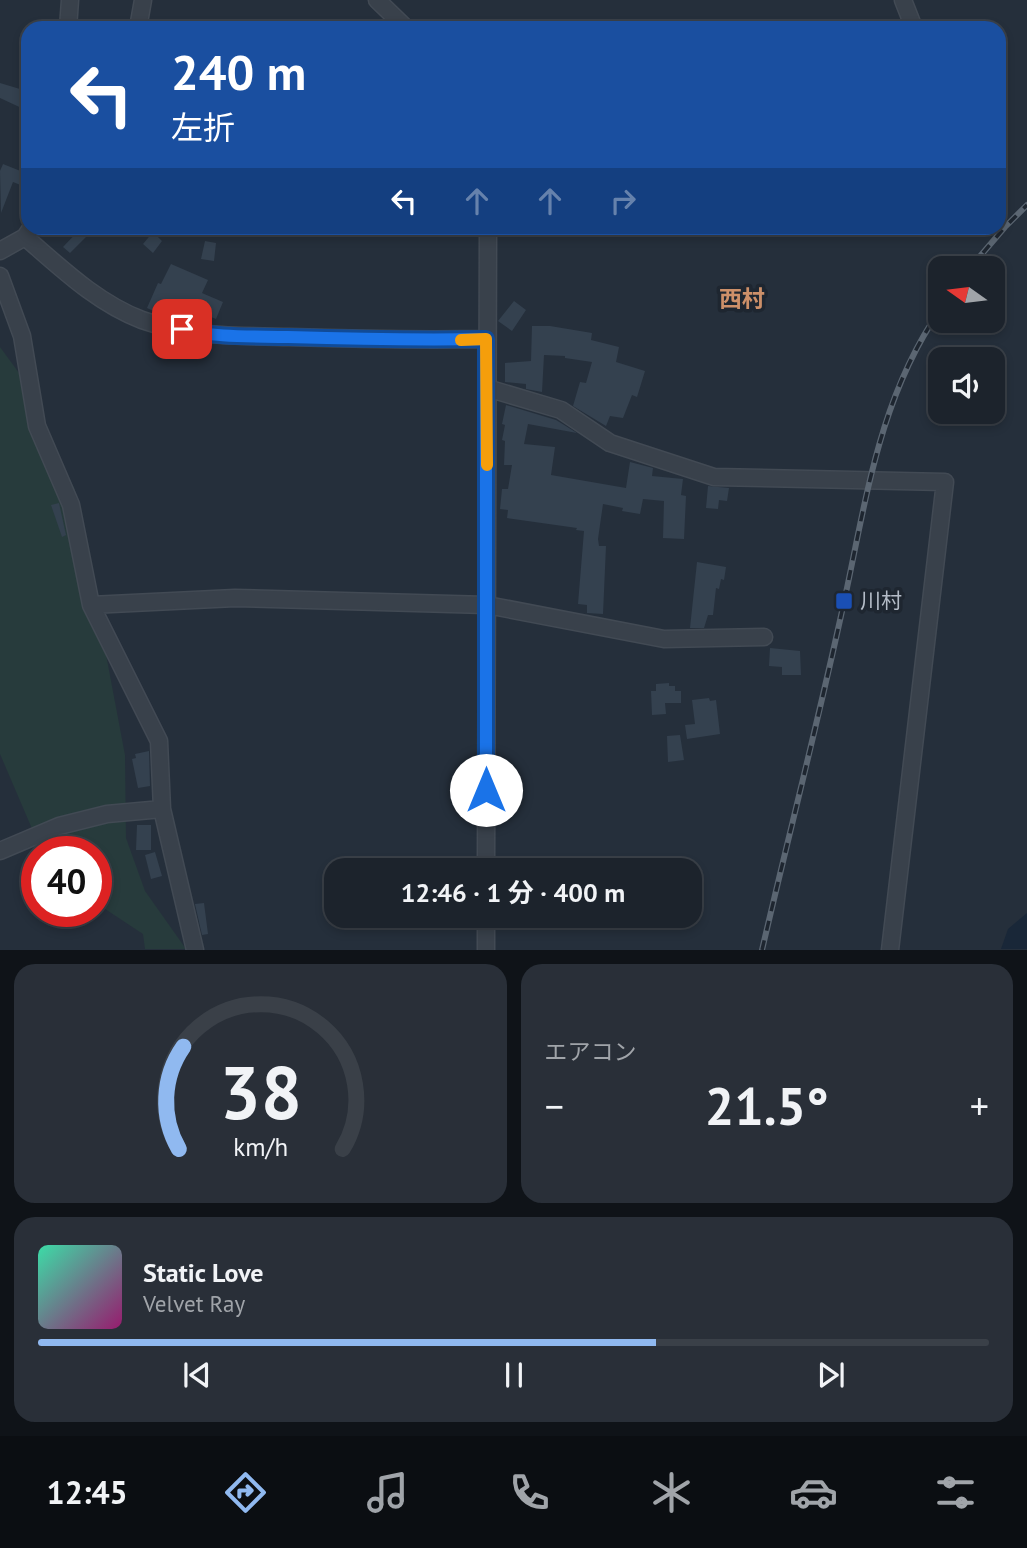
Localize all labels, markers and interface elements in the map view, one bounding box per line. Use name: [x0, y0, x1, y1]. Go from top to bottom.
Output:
text: 240 m: [171, 40, 306, 104]
icon: left: [56, 49, 147, 140]
text: 左折: [171, 106, 235, 148]
icon: left: [385, 182, 423, 220]
icon: ahead: [458, 182, 496, 220]
icon: ahead: [531, 182, 569, 220]
icon: right: [604, 182, 642, 220]
north arrow: [928, 256, 1004, 332]
map controls: [928, 256, 1005, 424]
district label: 西村: [719, 284, 765, 313]
pin: [152, 299, 212, 359]
icon: arrive: [163, 310, 201, 348]
button: sound: [928, 347, 1005, 424]
place label: 川村: [860, 587, 902, 614]
marker: 川村: [834, 591, 854, 611]
position arrow: [449, 753, 523, 827]
speed limit sign: 40: [21, 836, 112, 927]
text: 12:46 · 1 分 · 400 m: [401, 876, 625, 909]
text: エアコン: [545, 1037, 637, 1066]
text: 38: [219, 1046, 302, 1140]
text: 21.5°: [705, 1072, 829, 1139]
text: −: [545, 1081, 564, 1130]
text: +: [970, 1081, 989, 1130]
text: km/h: [233, 1131, 288, 1163]
text: Static Love: [143, 1256, 264, 1289]
text: Velvet Ray: [143, 1289, 245, 1318]
icon: previous: [178, 1356, 216, 1394]
icon: pause: [495, 1356, 533, 1394]
icon: next: [812, 1356, 850, 1394]
icon: directions: [221, 1468, 270, 1517]
icon: music: [363, 1468, 412, 1517]
icon: phone: [505, 1468, 554, 1517]
icon: climate: [647, 1468, 696, 1517]
icon: car: [789, 1468, 838, 1517]
icon: filters: [931, 1468, 980, 1517]
text: 12:45: [47, 1471, 128, 1513]

